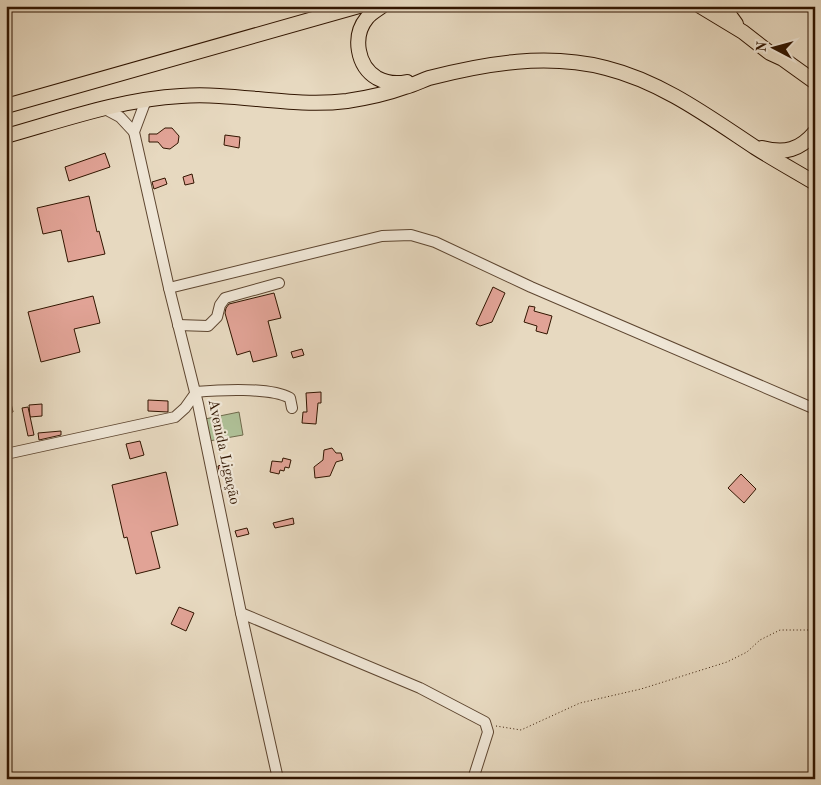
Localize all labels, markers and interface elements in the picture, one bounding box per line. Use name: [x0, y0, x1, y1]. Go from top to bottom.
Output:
north arrow: [748, 22, 798, 72]
text: N: [755, 40, 770, 53]
street label: Avenida Ligação: [205, 398, 241, 506]

